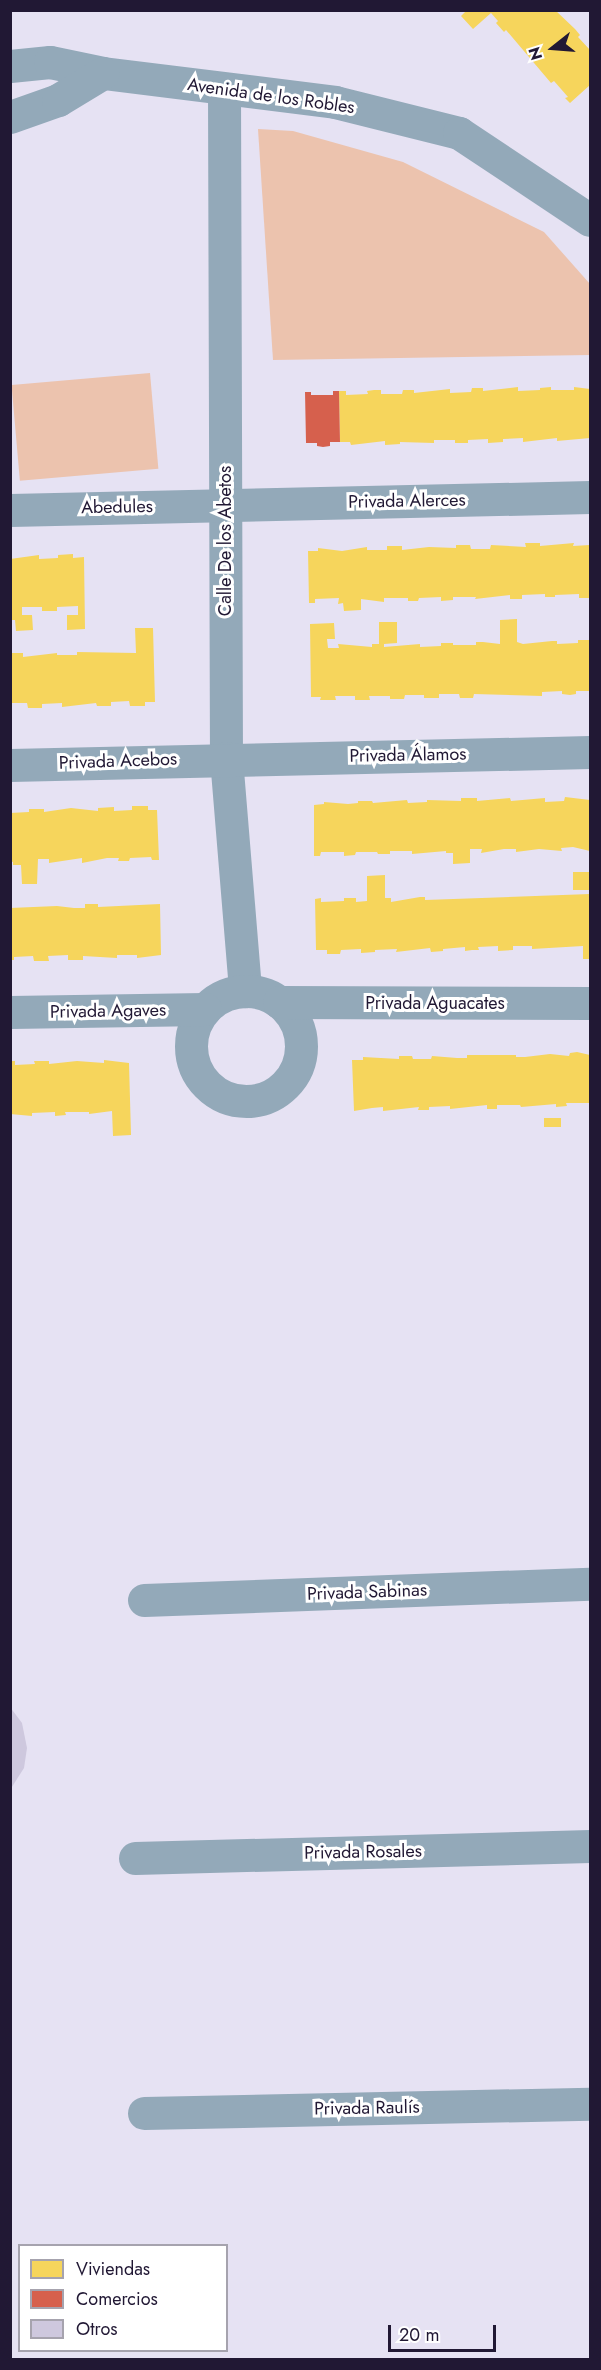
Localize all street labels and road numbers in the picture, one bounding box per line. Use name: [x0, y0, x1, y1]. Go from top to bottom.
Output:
street label: Avenida de los Robles: [186, 74, 356, 118]
street label: Calle De los Abetos: [214, 466, 236, 616]
street label: Privada Alerces: [348, 489, 466, 513]
street label: Abedules: [81, 496, 153, 518]
street label: Privada Álamos: [349, 743, 467, 767]
street label: Privada Acebos: [58, 748, 178, 774]
street label: Privada Aguacates: [365, 992, 505, 1014]
street label: Privada Agaves: [50, 999, 166, 1023]
street label: Privada Sabinas: [307, 1579, 427, 1605]
street label: Privada Rosales: [304, 1840, 422, 1864]
street label: Privada Raulís: [314, 2096, 420, 2120]

